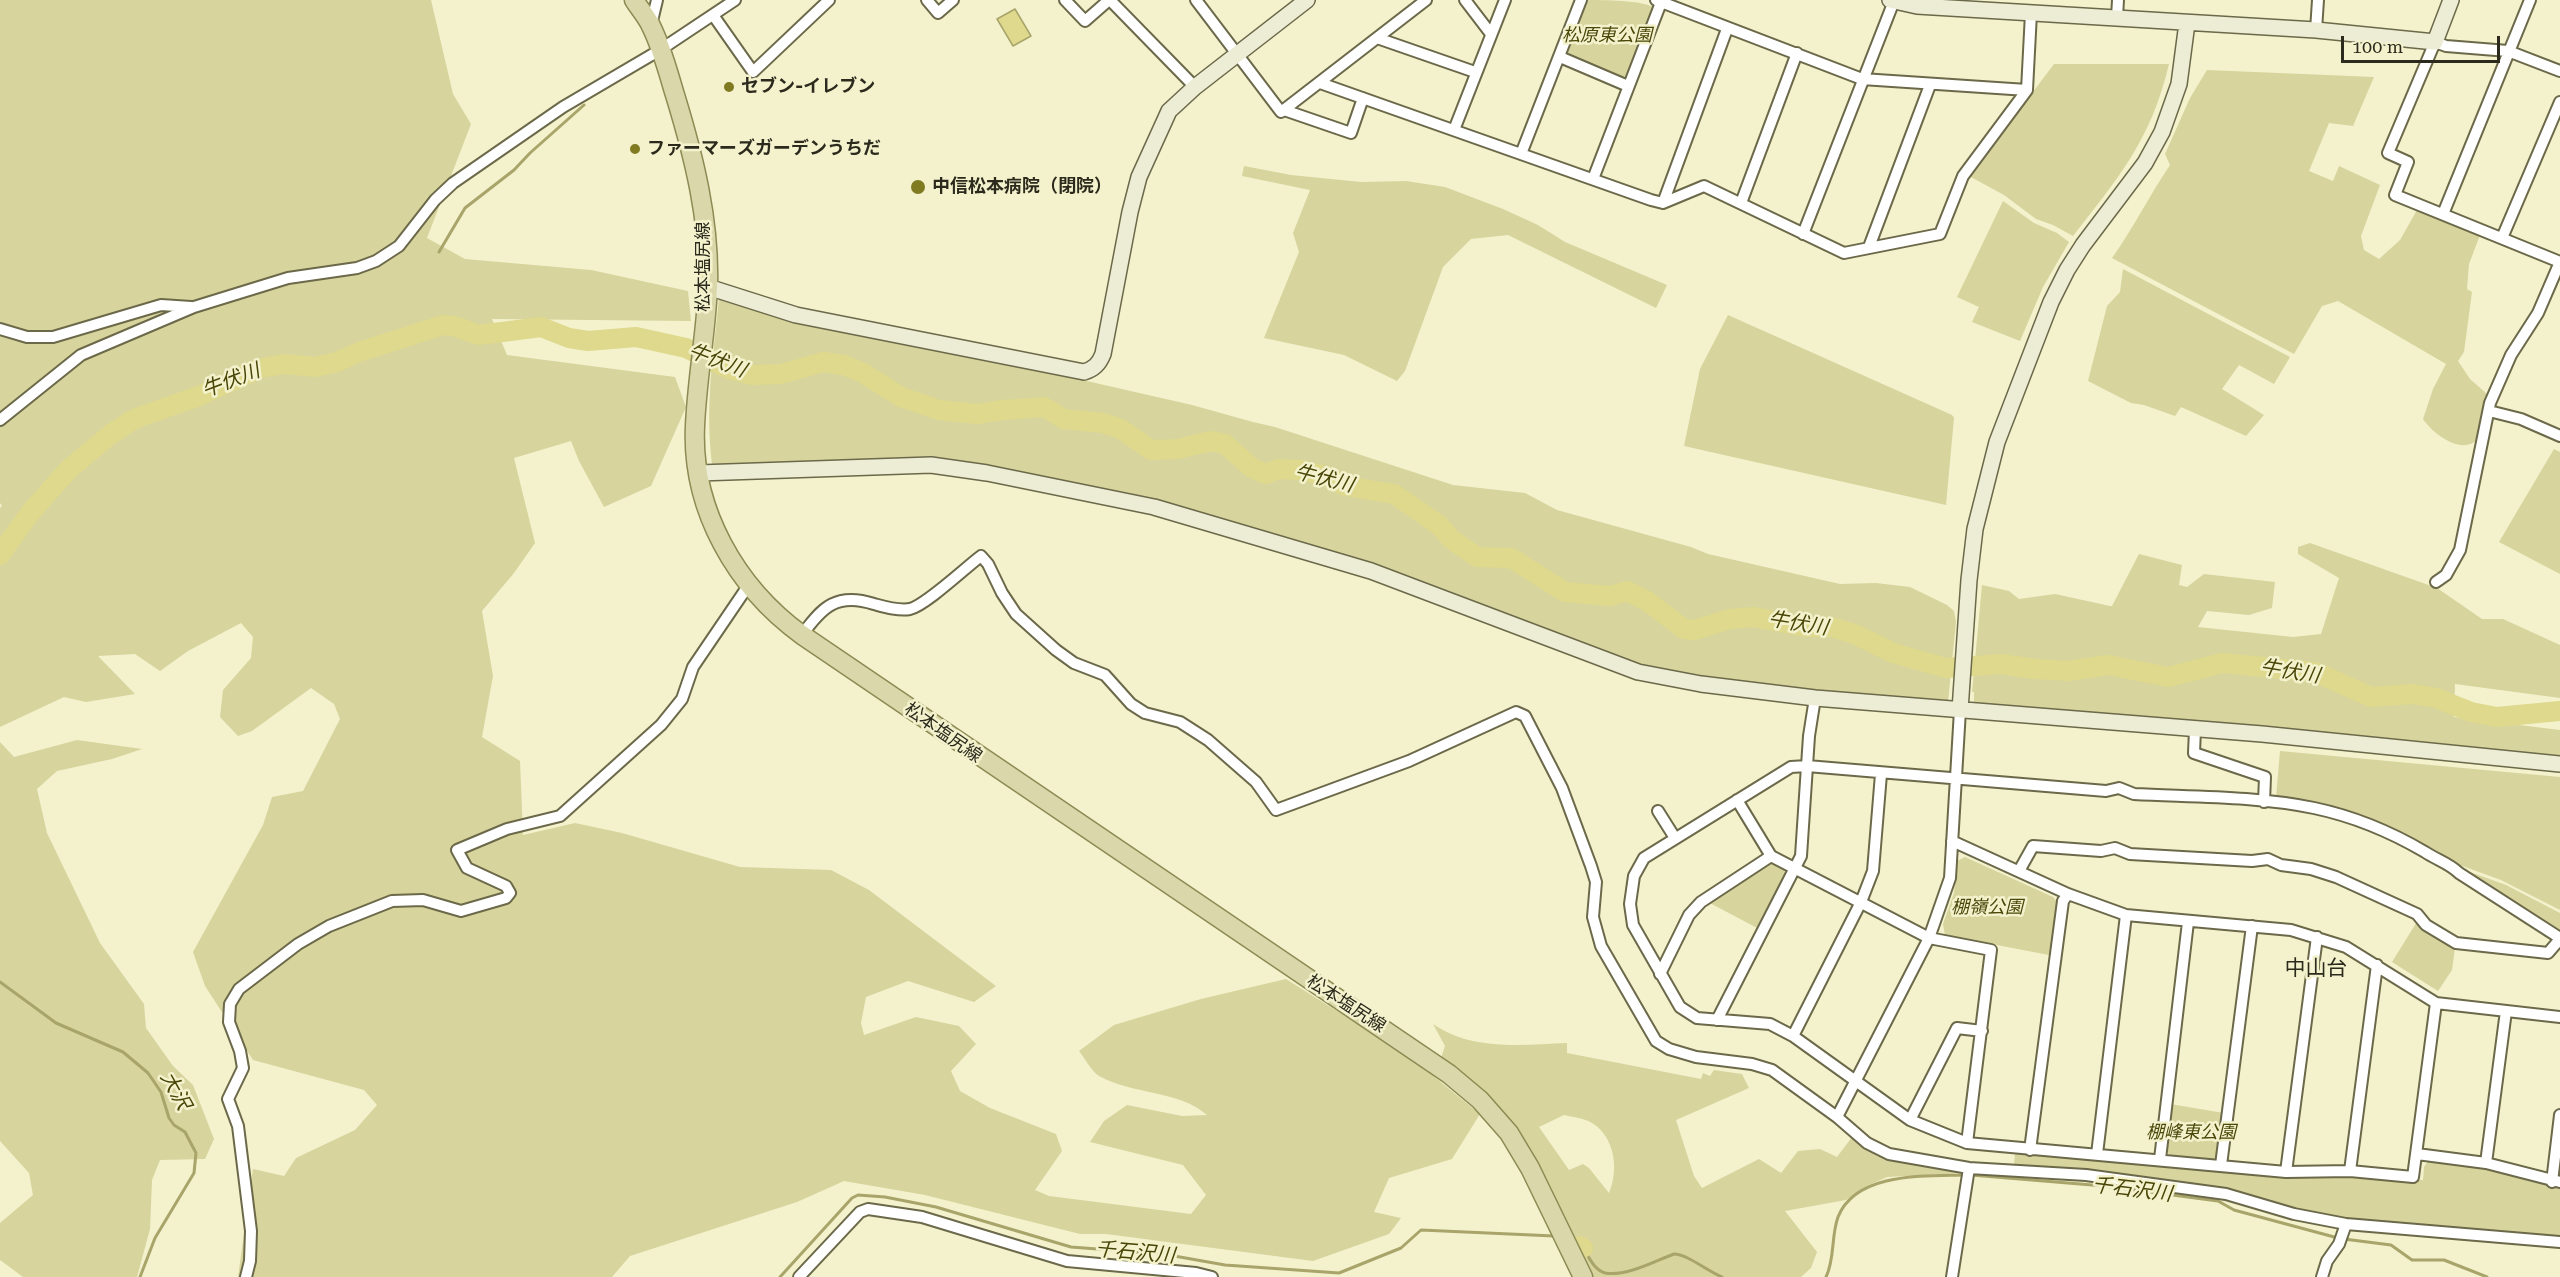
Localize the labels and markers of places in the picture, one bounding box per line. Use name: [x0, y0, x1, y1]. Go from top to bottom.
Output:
place label: セブン-イレブン: [741, 76, 875, 98]
marker: セブン-イレブン: [722, 80, 736, 94]
place label: ファーマーズガーデンうちだ: [647, 138, 881, 160]
marker: ファーマーズガーデンうちだ: [628, 142, 642, 156]
place label: 中信松本病院（閉院）: [932, 176, 1112, 198]
marker: 中信松本病院（閉院）: [909, 178, 927, 196]

